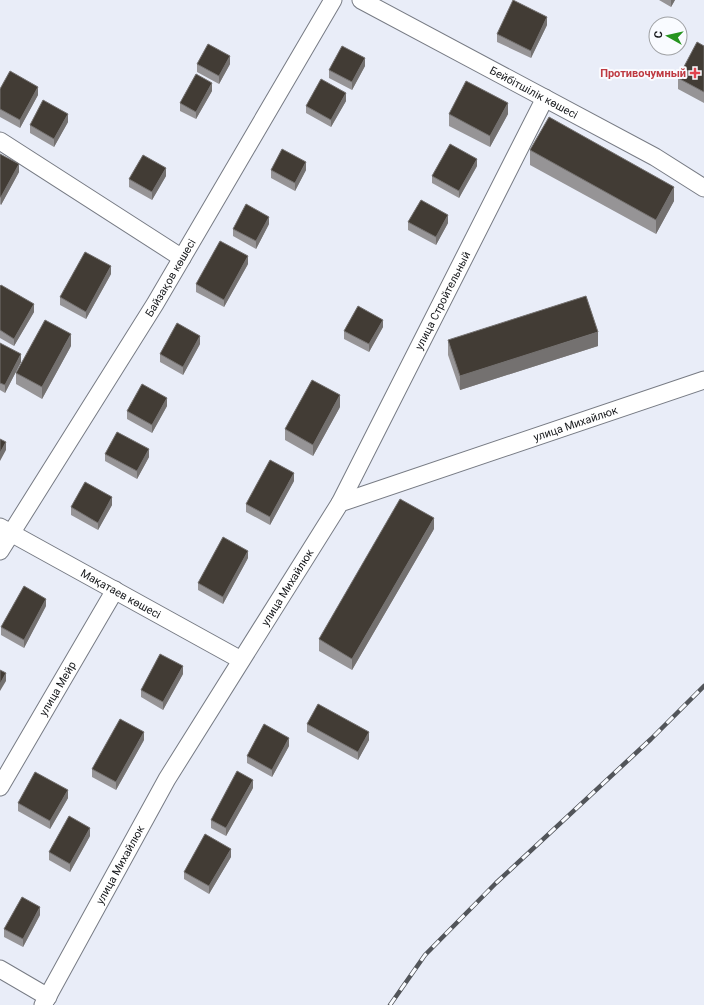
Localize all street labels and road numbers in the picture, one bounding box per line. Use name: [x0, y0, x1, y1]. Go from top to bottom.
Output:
street label: Бейбітшілік көшесі: [488, 64, 580, 121]
street label: Байзақов көшесі: [142, 237, 198, 319]
street label: улица Стройтельный: [412, 249, 473, 352]
street label: улица Михайлюк: [532, 403, 619, 444]
street label: улица Михайлюк: [258, 547, 316, 628]
street label: Мақатаев көшесі: [79, 566, 163, 621]
street label: улица Мейр: [36, 659, 78, 718]
street label: улица Михайлюк: [93, 823, 147, 906]

